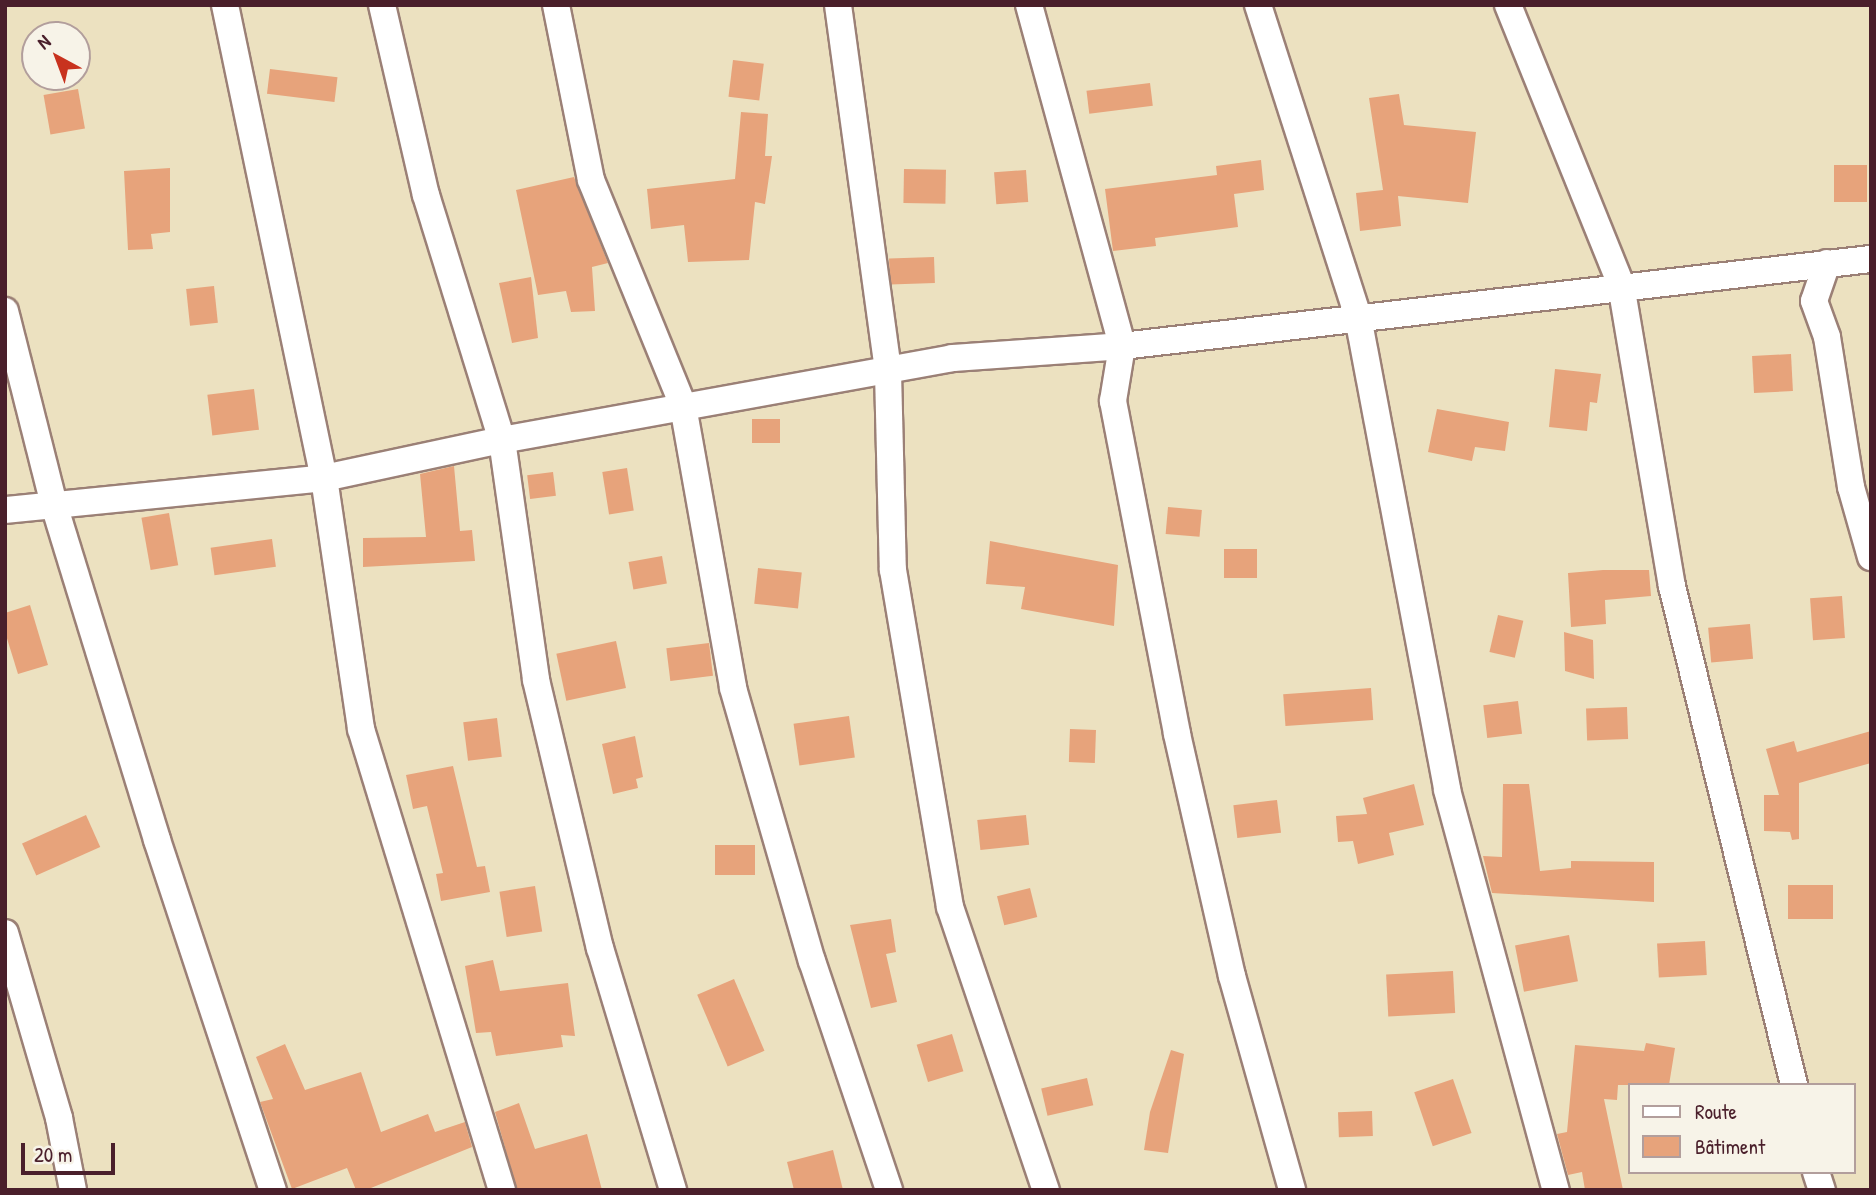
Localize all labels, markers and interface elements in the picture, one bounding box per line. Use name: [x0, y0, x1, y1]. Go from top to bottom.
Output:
north arrow: [21, 21, 91, 91]
text: N: [31, 29, 56, 55]
legend: [1628, 1083, 1855, 1174]
text: Route: [1695, 1097, 1737, 1126]
scale bar: [24, 1128, 119, 1172]
text: Bâtiment: [1695, 1132, 1765, 1161]
text: 20 m: [34, 1140, 72, 1169]

